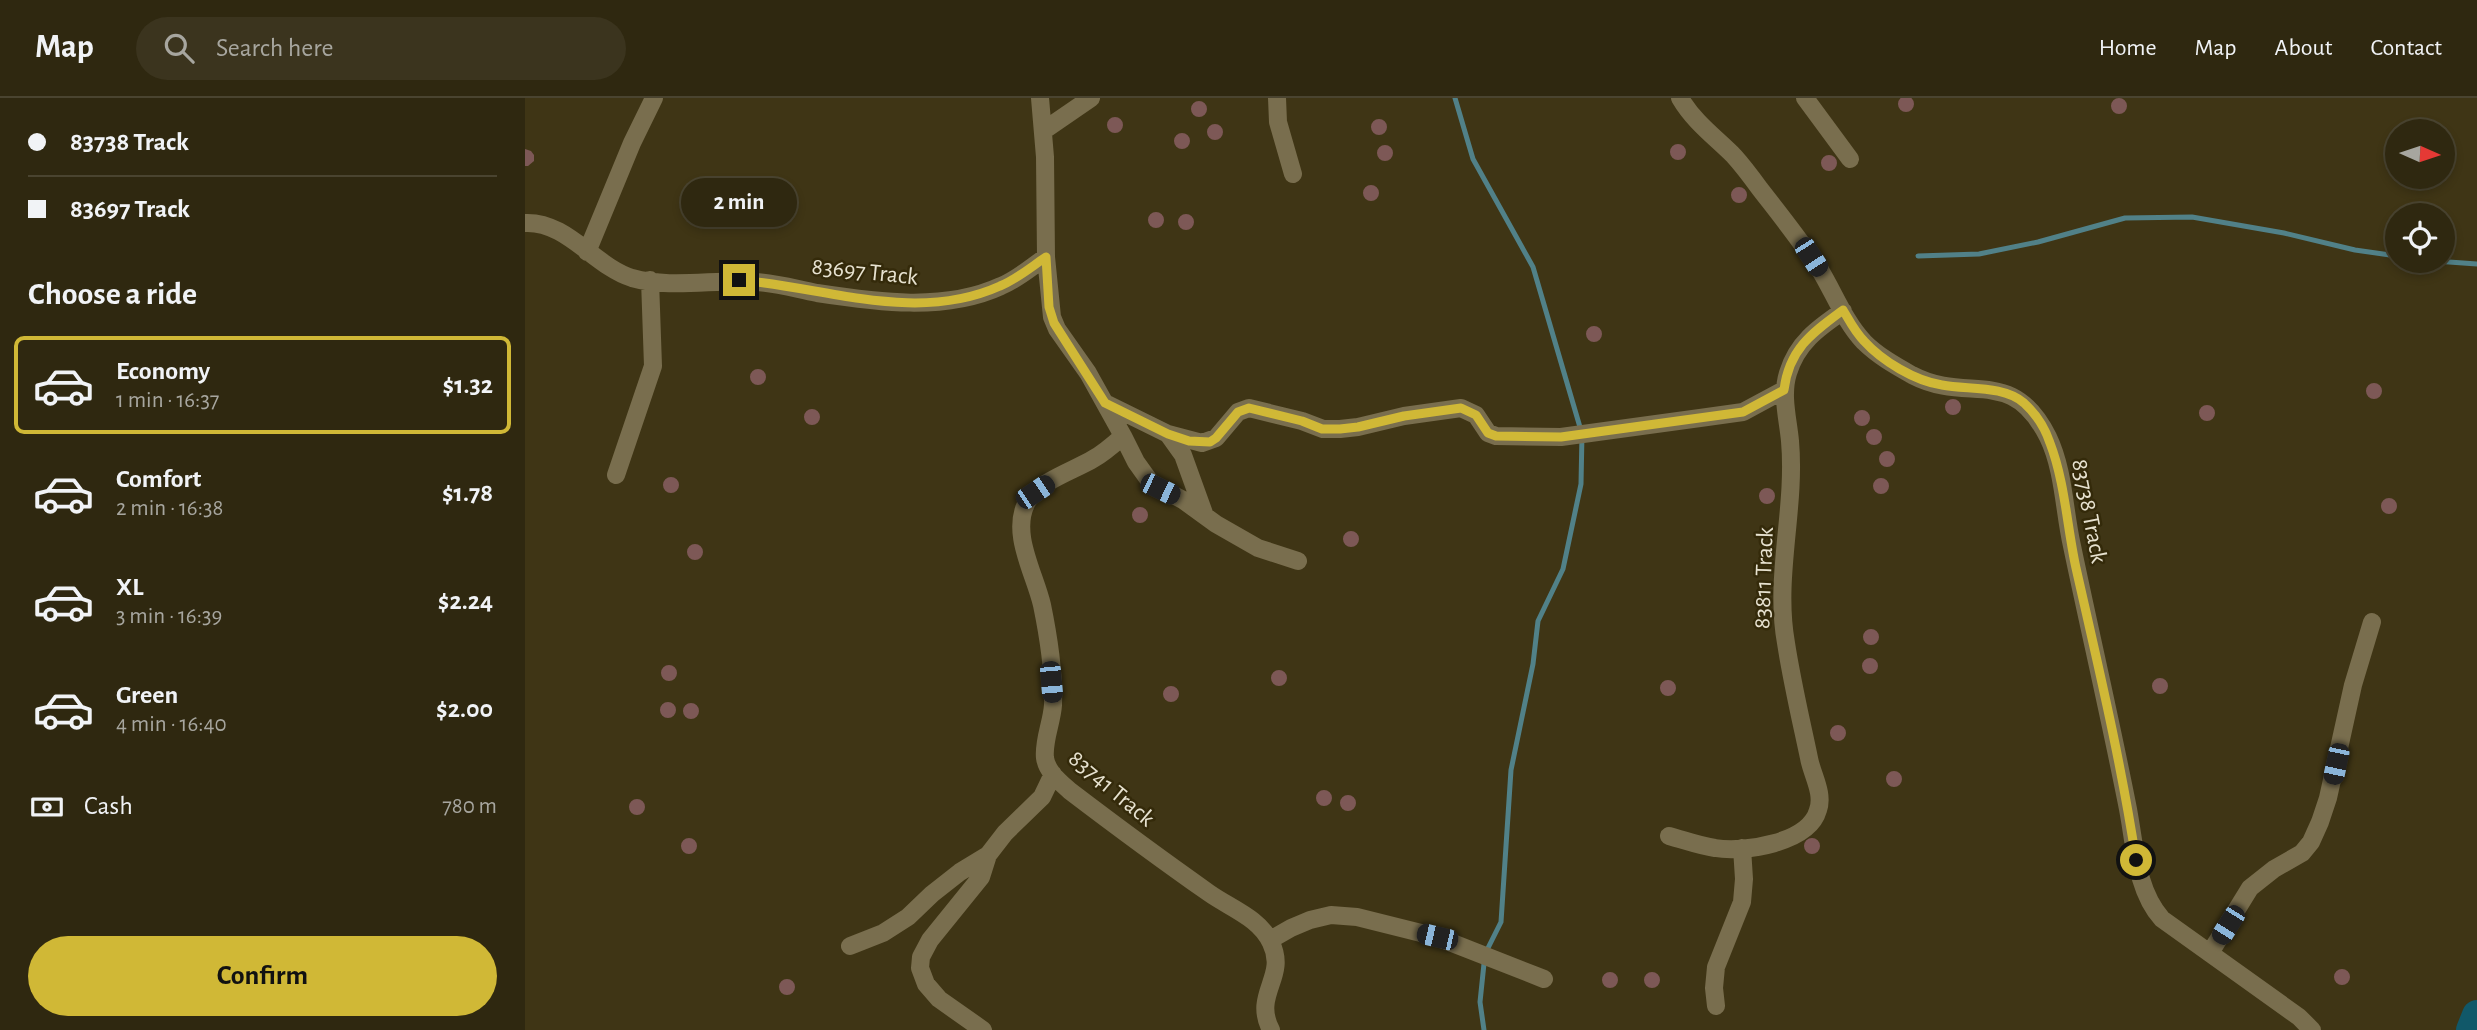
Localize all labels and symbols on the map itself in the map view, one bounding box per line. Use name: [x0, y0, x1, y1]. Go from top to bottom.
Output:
north arrow: [2385, 119, 2455, 189]
callout: 2 min: [681, 178, 797, 228]
car: [1791, 234, 1832, 280]
street label: 83697 Track: [811, 254, 919, 290]
route end: [723, 264, 755, 296]
street label: 83738 Track: [2067, 457, 2111, 565]
car: [1137, 470, 1184, 508]
car: [1012, 472, 1059, 512]
street label: 83811 Track: [1750, 527, 1778, 629]
car: [1039, 660, 1064, 704]
car: [2322, 741, 2351, 787]
street label: 83741 Track: [1064, 746, 1159, 831]
route start: [2120, 844, 2152, 876]
car: [2208, 902, 2249, 948]
car: [1415, 922, 1460, 952]

